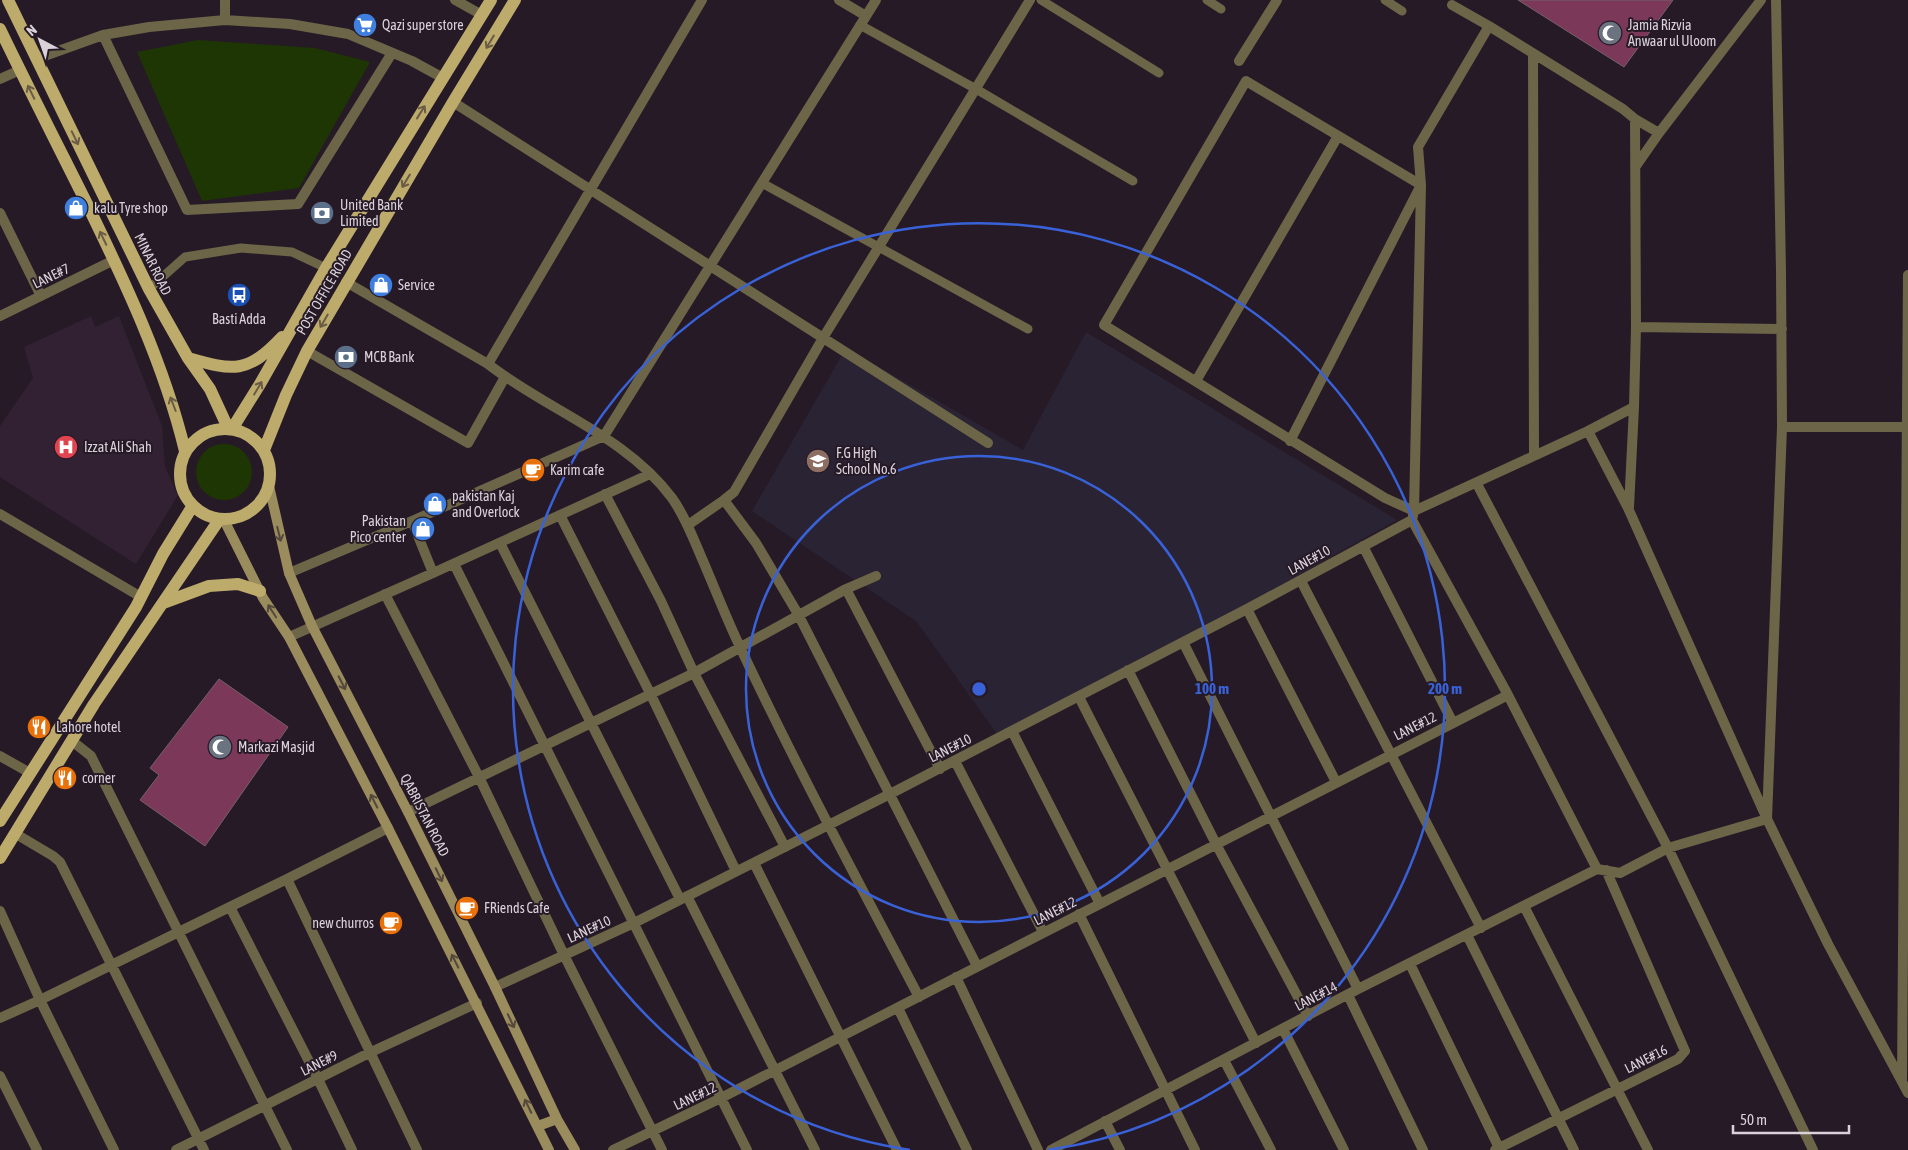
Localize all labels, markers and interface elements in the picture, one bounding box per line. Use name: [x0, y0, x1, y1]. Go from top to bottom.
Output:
supermarket icon: Qazi super store: [352, 12, 378, 38]
north arrow: [15, 15, 65, 65]
place label: Qazi super store: [382, 17, 464, 33]
place label: Jamia Rizvia Anwaar ul Uloom: [1628, 17, 1716, 49]
mosque icon: Jamia Rizvia Anwaar ul Uloom: [1597, 20, 1623, 46]
text: N: [23, 21, 40, 39]
one-way arrow: [484, 34, 494, 48]
one-way arrow: [26, 85, 35, 100]
one-way arrow: [417, 106, 427, 120]
one-way arrow: [71, 130, 80, 145]
one-way arrow: [401, 173, 411, 188]
shop icon: kalu Tyre shop: [63, 195, 89, 221]
place label: United Bank Limited: [340, 197, 403, 229]
place label: kalu Tyre shop: [94, 200, 168, 216]
bank icon: United Bank Limited: [309, 200, 335, 226]
one-way arrow: [98, 231, 107, 246]
street label: MINAR ROAD: [131, 231, 175, 298]
street label: POST OFFICE ROAD: [293, 246, 355, 338]
street label: LANE#7: [30, 260, 72, 292]
shop icon: Service: [368, 272, 394, 298]
place label: Service: [398, 277, 435, 293]
bus stop icon: Basti Adda: [226, 282, 252, 308]
place label: Basti Adda: [212, 311, 266, 327]
one-way arrow: [319, 314, 329, 328]
bank icon: MCB Bank: [333, 344, 359, 370]
place label: MCB Bank: [364, 349, 414, 365]
one-way arrow: [254, 381, 264, 395]
one-way arrow: [168, 396, 177, 412]
hospital icon: Izzat Ali Shah: [53, 434, 79, 460]
place label: Izzat Ali Shah: [84, 439, 152, 455]
place label: F.G High School No.6: [836, 445, 897, 477]
school or university icon: F.G High School No.6: [805, 448, 831, 474]
cafe icon: Karim cafe: [520, 457, 546, 483]
place label: Karim cafe: [550, 462, 604, 478]
place label: pakistan Kaj and Overlock: [452, 488, 520, 520]
shop icon: pakistan Kaj and Overlock: [422, 491, 448, 517]
place label: Pakistan Pico center: [350, 513, 407, 545]
shop icon: Pakistan Pico center: [410, 516, 436, 542]
one-way arrow: [275, 525, 284, 541]
street label: LANE#10: [1285, 542, 1333, 578]
one-way arrow: [267, 605, 277, 619]
one-way arrow: [338, 675, 347, 690]
centre of rings: [970, 680, 988, 698]
text: 100 m: [1195, 680, 1229, 697]
text: 200 m: [1428, 680, 1462, 697]
street label: LANE#12: [1391, 708, 1439, 744]
restaurant icon: Lahore hotel: [26, 714, 52, 740]
place label: Lahore hotel: [56, 719, 121, 735]
street label: LANE#10: [926, 730, 974, 766]
mosque icon: Markazi Masjid: [207, 734, 233, 760]
place label: Markazi Masjid: [238, 739, 315, 755]
restaurant icon: corner: [52, 765, 78, 791]
place label: corner: [82, 770, 116, 786]
street label: QABRISTAN ROAD: [397, 771, 453, 859]
one-way arrow: [369, 793, 379, 808]
one-way arrow: [435, 867, 444, 882]
street label: LANE#12: [1031, 893, 1079, 929]
cafe icon: FRiends Cafe: [454, 895, 480, 921]
place label: FRiends Cafe: [484, 900, 550, 916]
cafe icon: new churros: [378, 910, 404, 936]
street label: LANE#10: [565, 912, 614, 946]
place label: new churros: [312, 915, 374, 931]
one-way arrow: [450, 954, 459, 969]
street label: LANE#14: [1292, 978, 1340, 1014]
one-way arrow: [506, 1013, 516, 1028]
street label: LANE#16: [1622, 1041, 1670, 1077]
street label: LANE#9: [298, 1047, 340, 1079]
street label: LANE#12: [671, 1079, 719, 1113]
one-way arrow: [523, 1099, 532, 1114]
scale bar: [1733, 1102, 1849, 1134]
text: 50 m: [1740, 1111, 1767, 1128]

